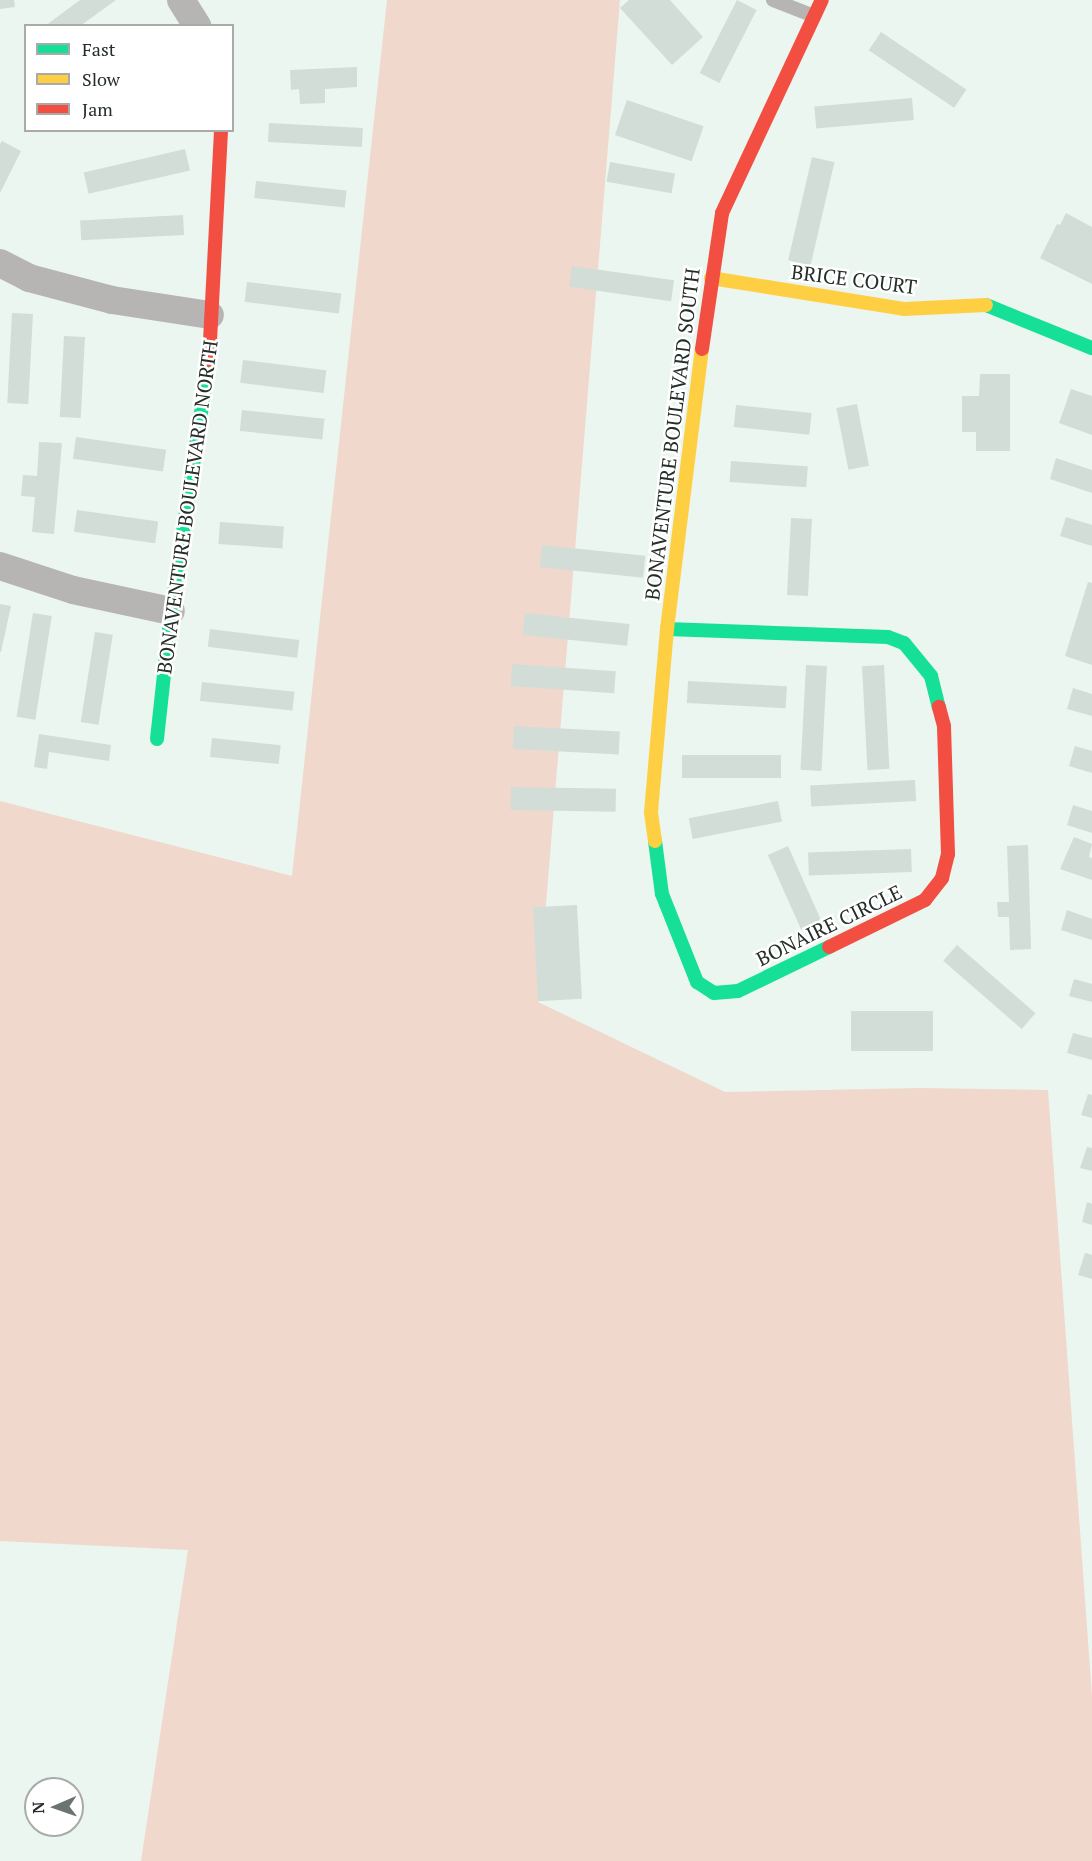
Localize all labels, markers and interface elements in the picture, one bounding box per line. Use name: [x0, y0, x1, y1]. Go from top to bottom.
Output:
legend: [24, 24, 234, 132]
text: Fast: [82, 37, 115, 61]
text: Slow: [82, 67, 120, 91]
text: Jam: [82, 97, 113, 121]
street label: BRICE COURT: [790, 259, 918, 299]
street label: BONAVENTURE BOULEVARD SOUTH: [640, 267, 704, 601]
street label: BONAVENTURE BOULEVARD NORTH: [152, 339, 222, 675]
street label: BONAIRE CIRCLE: [752, 879, 906, 971]
north arrow: [24, 1777, 84, 1837]
text: N: [27, 1801, 49, 1814]

